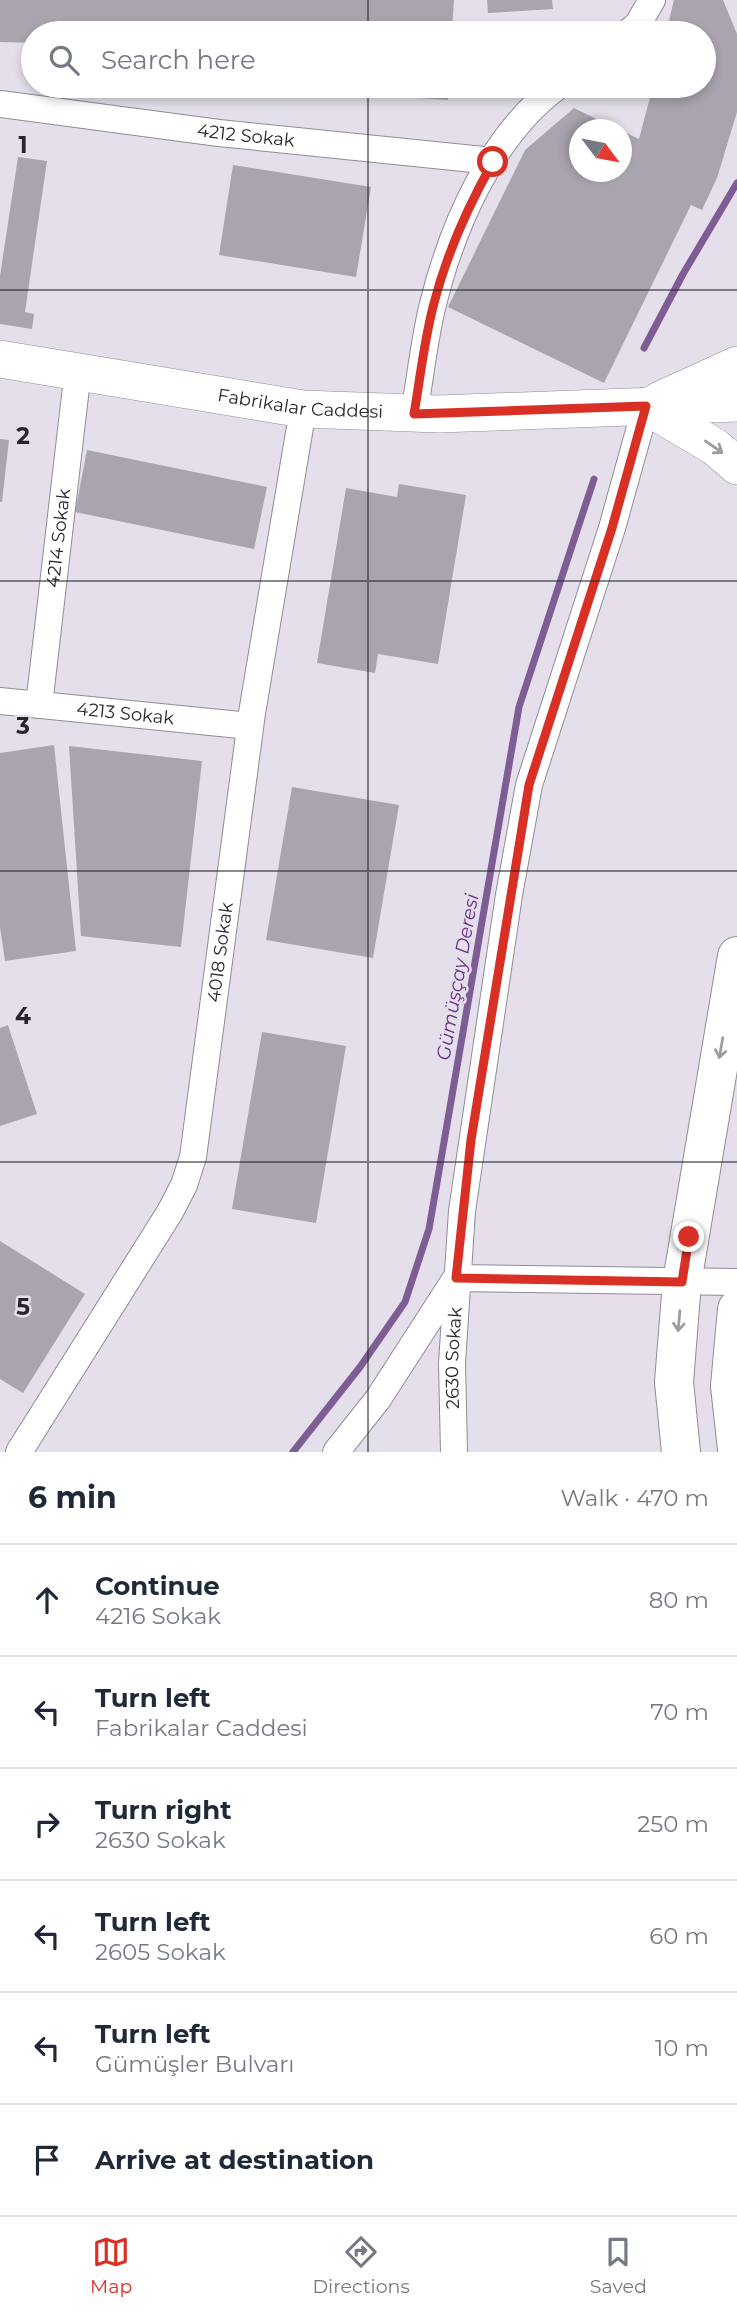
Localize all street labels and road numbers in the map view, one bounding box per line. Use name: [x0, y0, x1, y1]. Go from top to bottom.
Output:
street label: 4212 Sokak: [196, 119, 296, 152]
street label: Fabrikalar Caddesi: [216, 384, 384, 423]
street label: 4214 Sokak: [42, 487, 75, 589]
street label: 4213 Sokak: [76, 698, 175, 729]
street label: 4018 Sokak: [203, 900, 238, 1004]
street label: 2630 Sokak: [441, 1306, 467, 1409]

